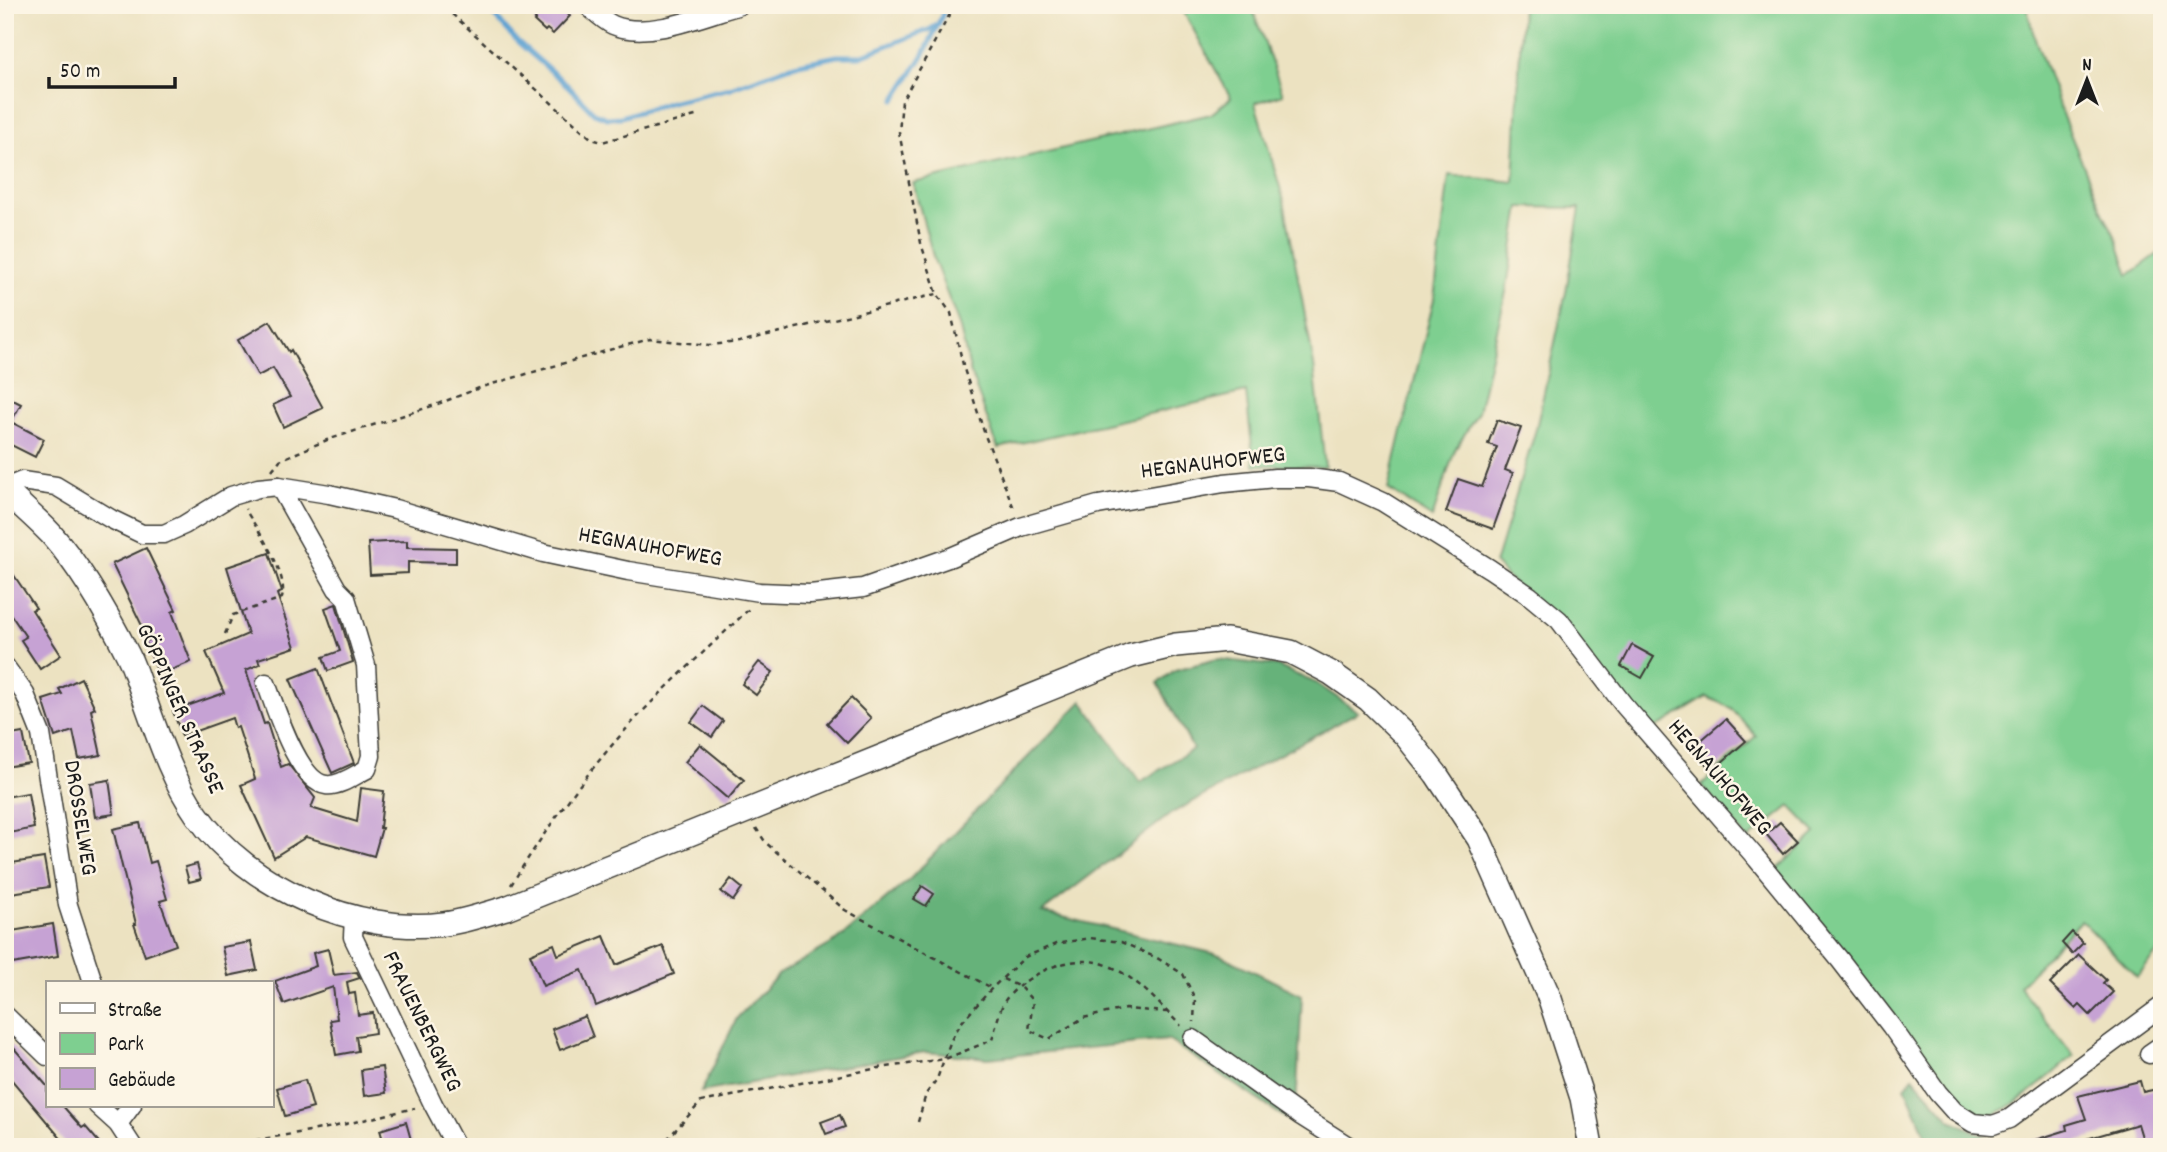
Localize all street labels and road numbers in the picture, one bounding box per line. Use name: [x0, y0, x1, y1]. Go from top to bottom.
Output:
street label: HEGNAUHOFWEG: [1139, 438, 1287, 490]
street label: HEGNAUHOFWEG: [575, 519, 725, 577]
street label: GÖPPINGER STRASSE: [126, 618, 232, 800]
street label: HEGNAUHOFWEG: [1658, 712, 1780, 844]
street label: DROSSELWEG: [53, 758, 105, 878]
street label: FRAUENBERGWEG: [372, 946, 470, 1098]

